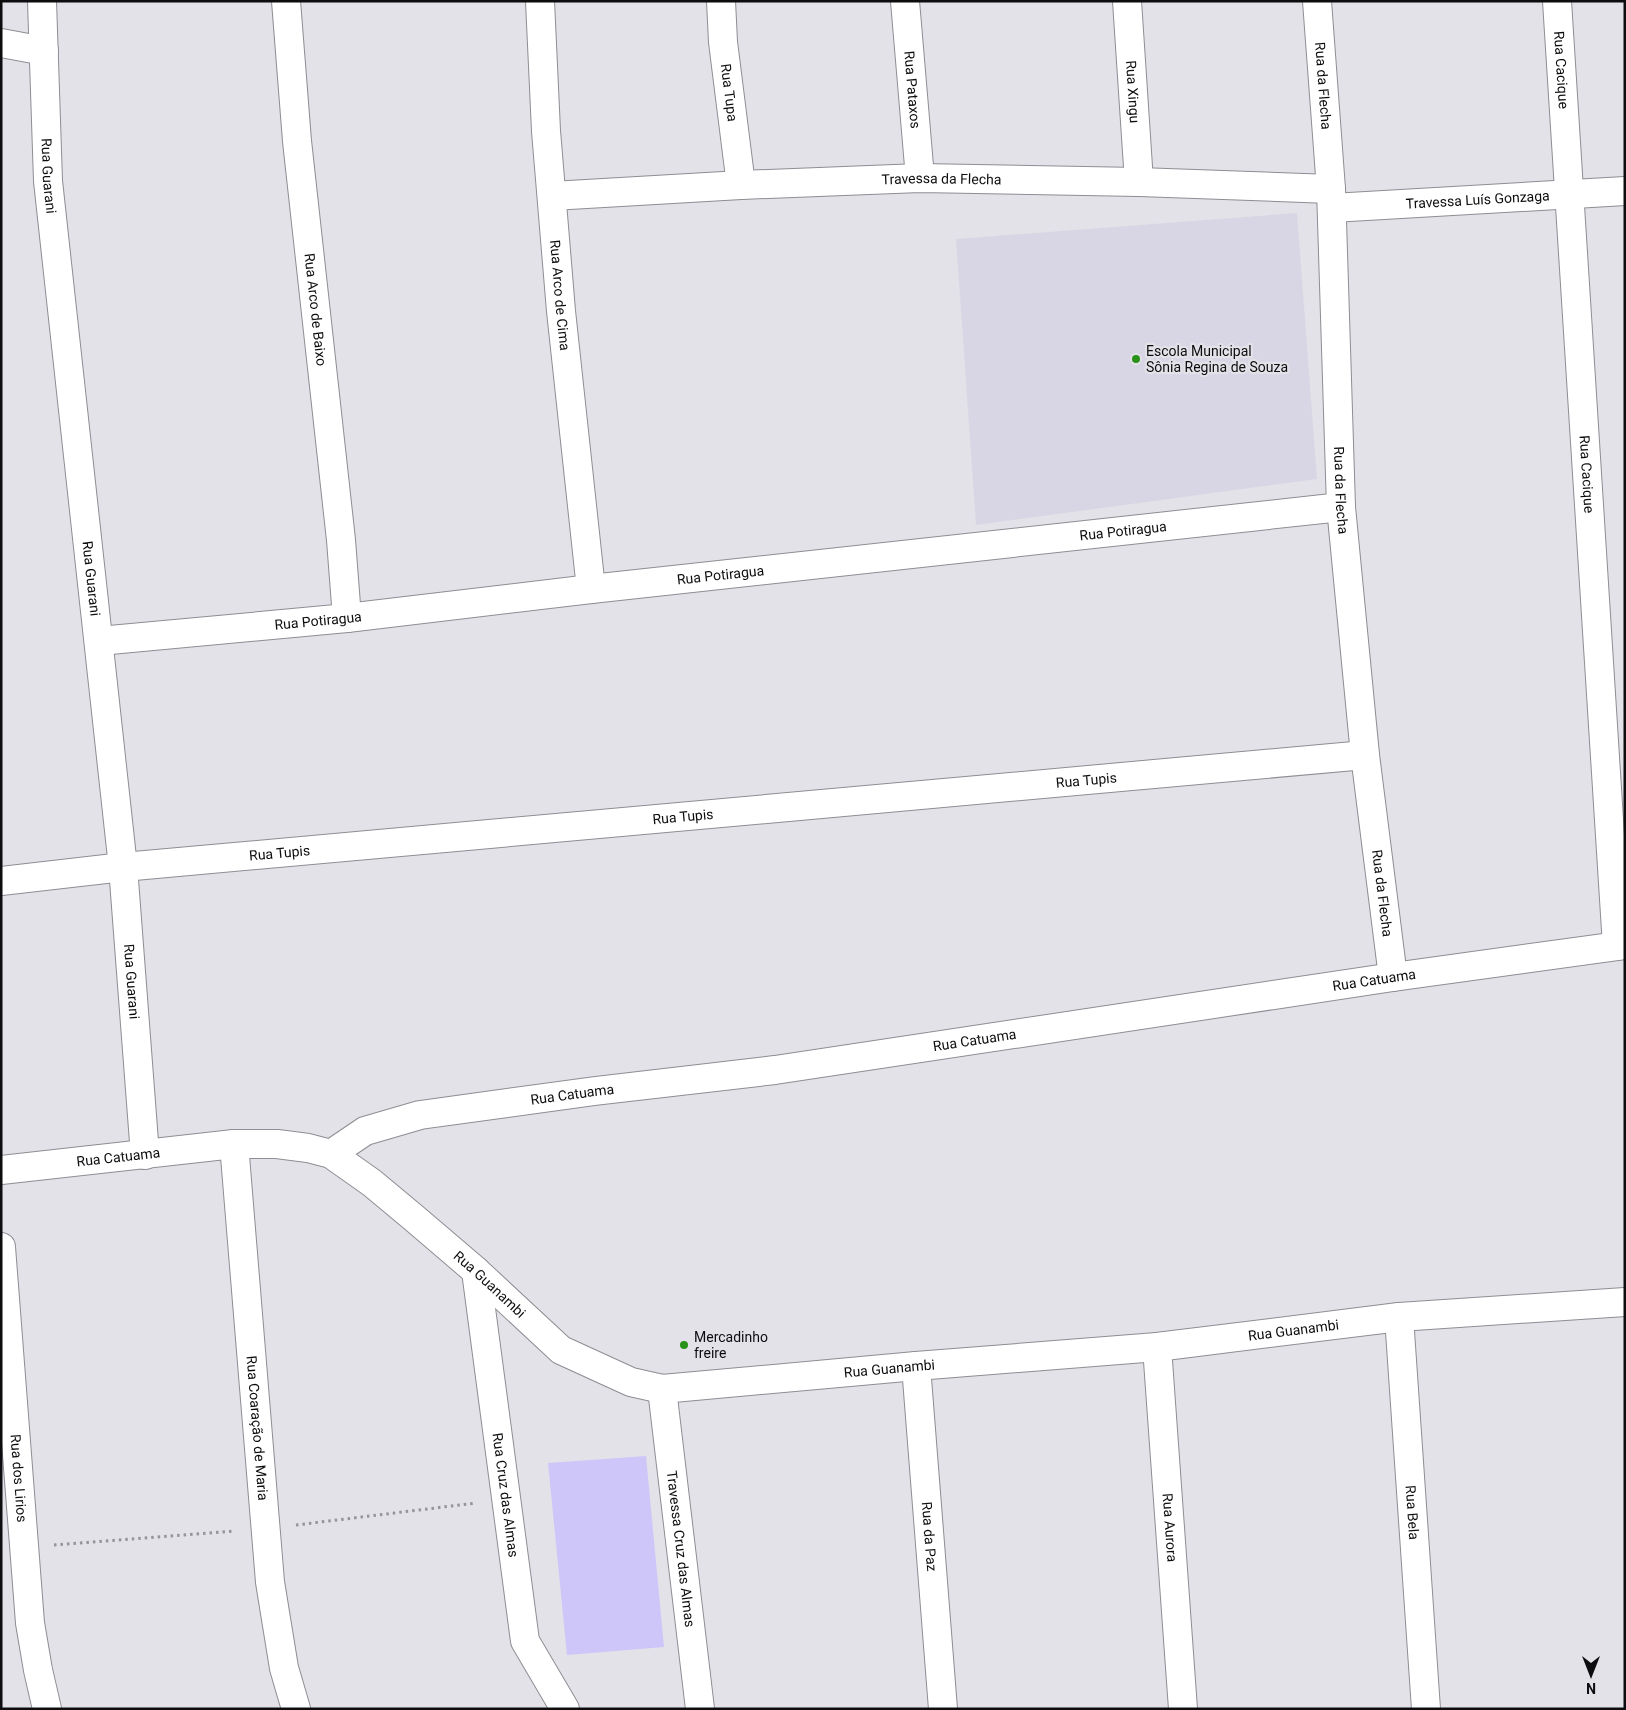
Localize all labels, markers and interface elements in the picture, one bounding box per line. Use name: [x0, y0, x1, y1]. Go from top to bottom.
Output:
street label: Rua Cacique: [1551, 30, 1572, 109]
street label: Rua da Flecha: [1312, 41, 1335, 130]
street label: Rua Pataxos: [901, 50, 924, 129]
street label: Rua Xingu: [1123, 60, 1143, 124]
street label: Rua Tupa: [718, 63, 741, 122]
street label: Rua Guarani: [39, 138, 60, 214]
street label: Travessa da Flecha: [881, 170, 1002, 187]
street label: Travessa Luís Gonzaga: [1405, 187, 1550, 212]
street label: Rua Arco de Cima: [547, 239, 573, 352]
street label: Rua Arco de Baixo: [301, 252, 330, 367]
place label: Escola Municipal Sônia Regina de Souza: [1146, 343, 1288, 375]
marker: Escola Municipal Sônia Regina de Souza: [1130, 353, 1142, 365]
street label: Rua Cacique: [1577, 435, 1597, 514]
street label: Rua da Flecha: [1331, 446, 1352, 535]
street label: Rua Potiragua: [1079, 518, 1167, 544]
street label: Rua Guarani: [79, 540, 104, 617]
street label: Rua Potiragua: [676, 562, 765, 588]
street label: Rua Potiragua: [274, 608, 363, 633]
street label: Rua Tupis: [1055, 769, 1117, 791]
street label: Rua Tupis: [652, 806, 714, 827]
street label: Rua Tupis: [248, 842, 311, 864]
street label: Rua da Flecha: [1369, 849, 1396, 938]
street label: Rua Guarani: [121, 943, 143, 1020]
street label: Rua Catuama: [1331, 966, 1417, 994]
street label: Rua Catuama: [932, 1026, 1017, 1054]
street label: Rua Catuama: [530, 1081, 615, 1108]
street label: Rua Catuama: [76, 1144, 161, 1170]
street label: Rua Guanambi: [451, 1248, 529, 1321]
street label: Rua Guanambi: [1247, 1317, 1340, 1344]
place label: Mercadinho freire: [694, 1329, 768, 1361]
marker: Mercadinho freire: [678, 1339, 690, 1351]
street label: Rua Coaração de Maria: [243, 1355, 271, 1501]
street label: Rua Guanambi: [843, 1357, 935, 1380]
street label: Rua Cruz das Almas: [490, 1432, 522, 1558]
street label: Rua dos Lirios: [7, 1434, 30, 1523]
street label: Travessa Cruz das Almas: [664, 1470, 698, 1628]
street label: Rua Bela: [1403, 1485, 1422, 1540]
street label: Rua Aurora: [1160, 1493, 1180, 1562]
street label: Rua da Paz: [919, 1501, 940, 1572]
north arrow: [1566, 1650, 1616, 1700]
text: N: [1586, 1680, 1596, 1696]

